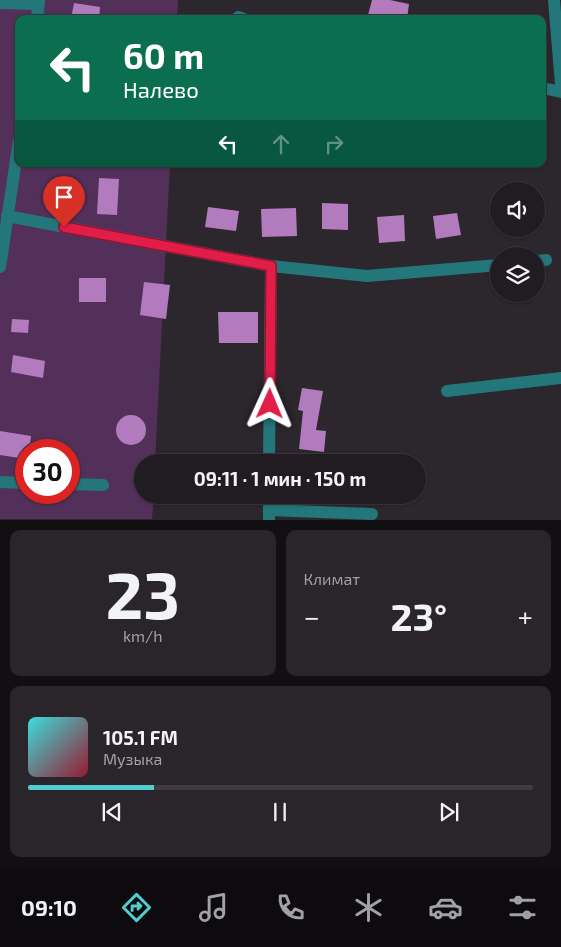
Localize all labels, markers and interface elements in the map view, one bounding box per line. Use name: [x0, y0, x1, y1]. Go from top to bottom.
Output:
text: 60 m: [123, 34, 204, 76]
icon: left: [40, 35, 105, 100]
text: Налево: [123, 76, 199, 102]
icon: left: [214, 130, 242, 158]
icon: ahead: [267, 130, 295, 158]
icon: right: [320, 130, 348, 158]
pin: [43, 176, 85, 227]
map controls: [490, 182, 545, 302]
button: sound: [490, 182, 545, 237]
icon: arrive: [50, 183, 78, 211]
button: layers: [490, 247, 545, 302]
position arrow: [243, 377, 295, 429]
speed limit sign: 30: [15, 439, 80, 504]
text: 09:11 · 1 мин · 150 m: [194, 467, 366, 490]
text: 23: [105, 554, 180, 632]
text: Климат: [304, 569, 360, 588]
text: 23°: [390, 593, 447, 639]
text: −: [304, 599, 320, 633]
text: +: [518, 599, 533, 633]
text: km/h: [123, 626, 163, 645]
text: 105.1 FM: [103, 726, 178, 749]
text: Музыка: [103, 749, 162, 768]
icon: previous: [98, 798, 126, 826]
icon: pause: [266, 798, 294, 826]
icon: next: [435, 798, 463, 826]
icon: directions: [119, 890, 154, 925]
icon: music: [196, 890, 231, 925]
icon: phone: [273, 890, 308, 925]
icon: climate: [351, 890, 386, 925]
icon: car: [428, 890, 463, 925]
icon: filters: [505, 890, 540, 925]
text: 09:10: [21, 894, 77, 920]

